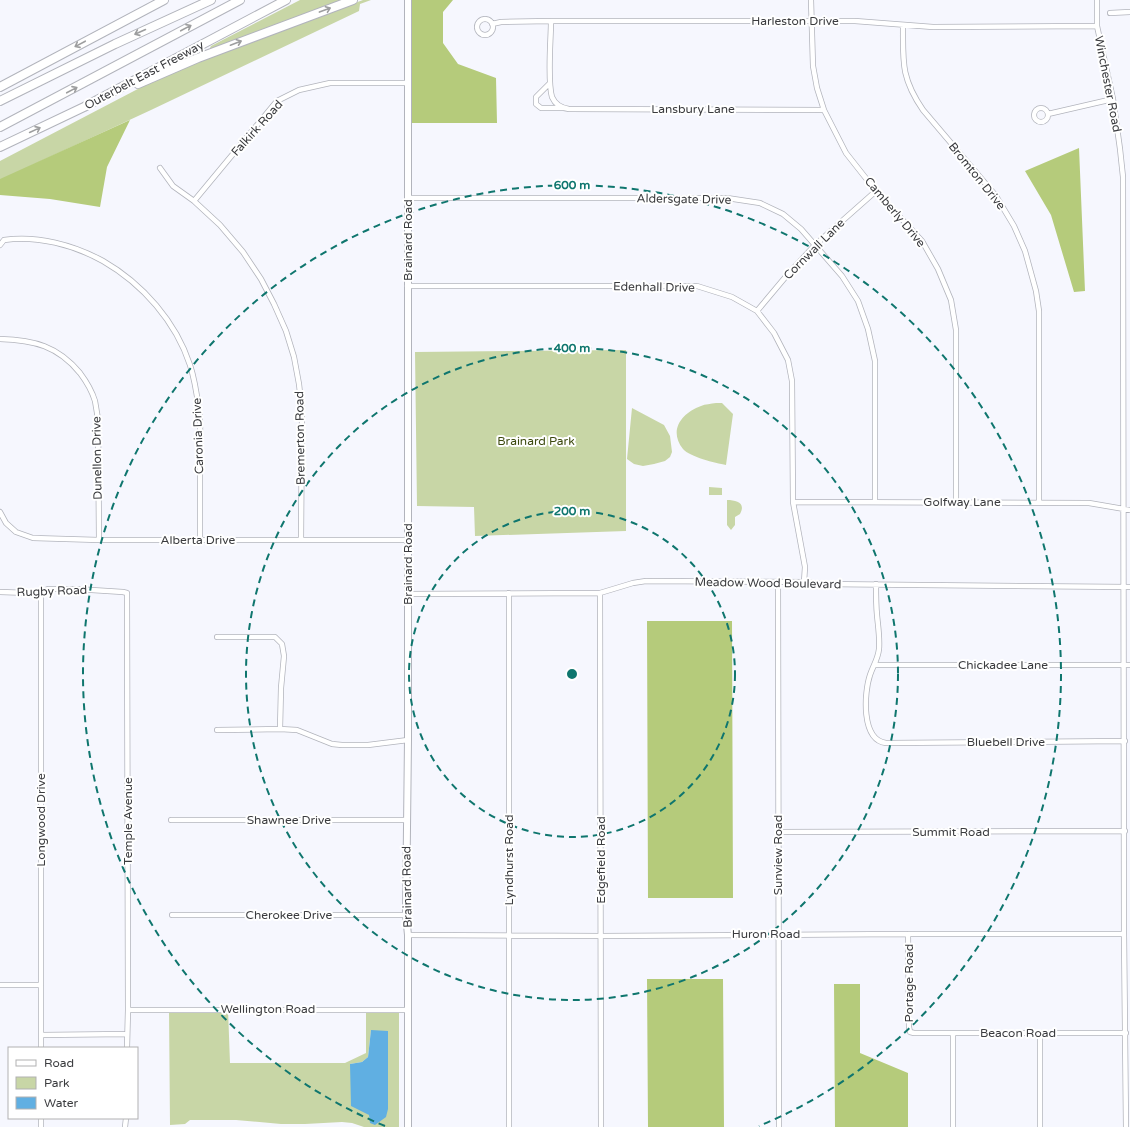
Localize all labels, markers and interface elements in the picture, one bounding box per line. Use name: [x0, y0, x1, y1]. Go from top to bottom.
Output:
one-way arrow: [319, 5, 331, 13]
street label: Harleston Drive: [751, 14, 839, 28]
one-way arrow: [180, 24, 192, 32]
one-way arrow: [134, 29, 146, 36]
street label: Winchester Road: [1092, 35, 1124, 133]
street label: Outerbelt East Freeway: [82, 37, 207, 112]
one-way arrow: [229, 39, 241, 47]
one-way arrow: [74, 41, 86, 48]
one-way arrow: [66, 85, 78, 93]
street label: Falkirk Road: [228, 97, 286, 159]
street label: Lansbury Lane: [651, 102, 735, 116]
one-way arrow: [29, 126, 41, 133]
street label: Bromton Drive: [946, 139, 1009, 213]
street label: Camberly Drive: [862, 174, 929, 250]
text: 600 m: [554, 178, 590, 192]
street label: Aldersgate Drive: [637, 191, 732, 207]
street label: Brainard Road: [401, 199, 415, 281]
street label: Cornwall Lane: [781, 216, 847, 282]
street label: Edenhall Drive: [613, 279, 695, 295]
text: 400 m: [554, 341, 590, 355]
street label: Bremerton Road: [292, 391, 308, 485]
street label: Caronia Drive: [190, 397, 206, 474]
street label: Dunellon Drive: [89, 416, 105, 500]
park label: Brainard Park: [497, 434, 575, 448]
street label: Golfway Lane: [923, 495, 1001, 509]
text: 200 m: [554, 504, 590, 518]
street label: Brainard Road: [401, 523, 415, 605]
street label: Alberta Drive: [161, 533, 236, 547]
street label: Meadow Wood Boulevard: [694, 575, 842, 591]
street label: Rugby Road: [16, 583, 88, 599]
street label: Chickadee Lane: [958, 658, 1048, 672]
centre of rings: [565, 667, 579, 681]
street label: Bluebell Drive: [967, 735, 1045, 749]
street label: Longwood Drive: [34, 773, 48, 867]
street label: Temple Avenue: [121, 777, 135, 865]
street label: Shawnee Drive: [247, 813, 331, 827]
street label: Lyndhurst Road: [502, 815, 516, 905]
street label: Sunview Road: [771, 815, 785, 895]
street label: Edgefield Road: [594, 816, 608, 904]
street label: Summit Road: [912, 825, 990, 839]
street label: Brainard Road: [399, 846, 415, 928]
street label: Cherokee Drive: [246, 908, 333, 922]
street label: Huron Road: [732, 927, 800, 941]
street label: Portage Road: [902, 944, 916, 1022]
street label: Wellington Road: [221, 1002, 315, 1016]
street label: Beacon Road: [980, 1026, 1056, 1040]
legend: [8, 1047, 138, 1119]
text: Road: [44, 1056, 74, 1070]
text: Park: [44, 1076, 70, 1090]
text: Water: [44, 1096, 79, 1110]

